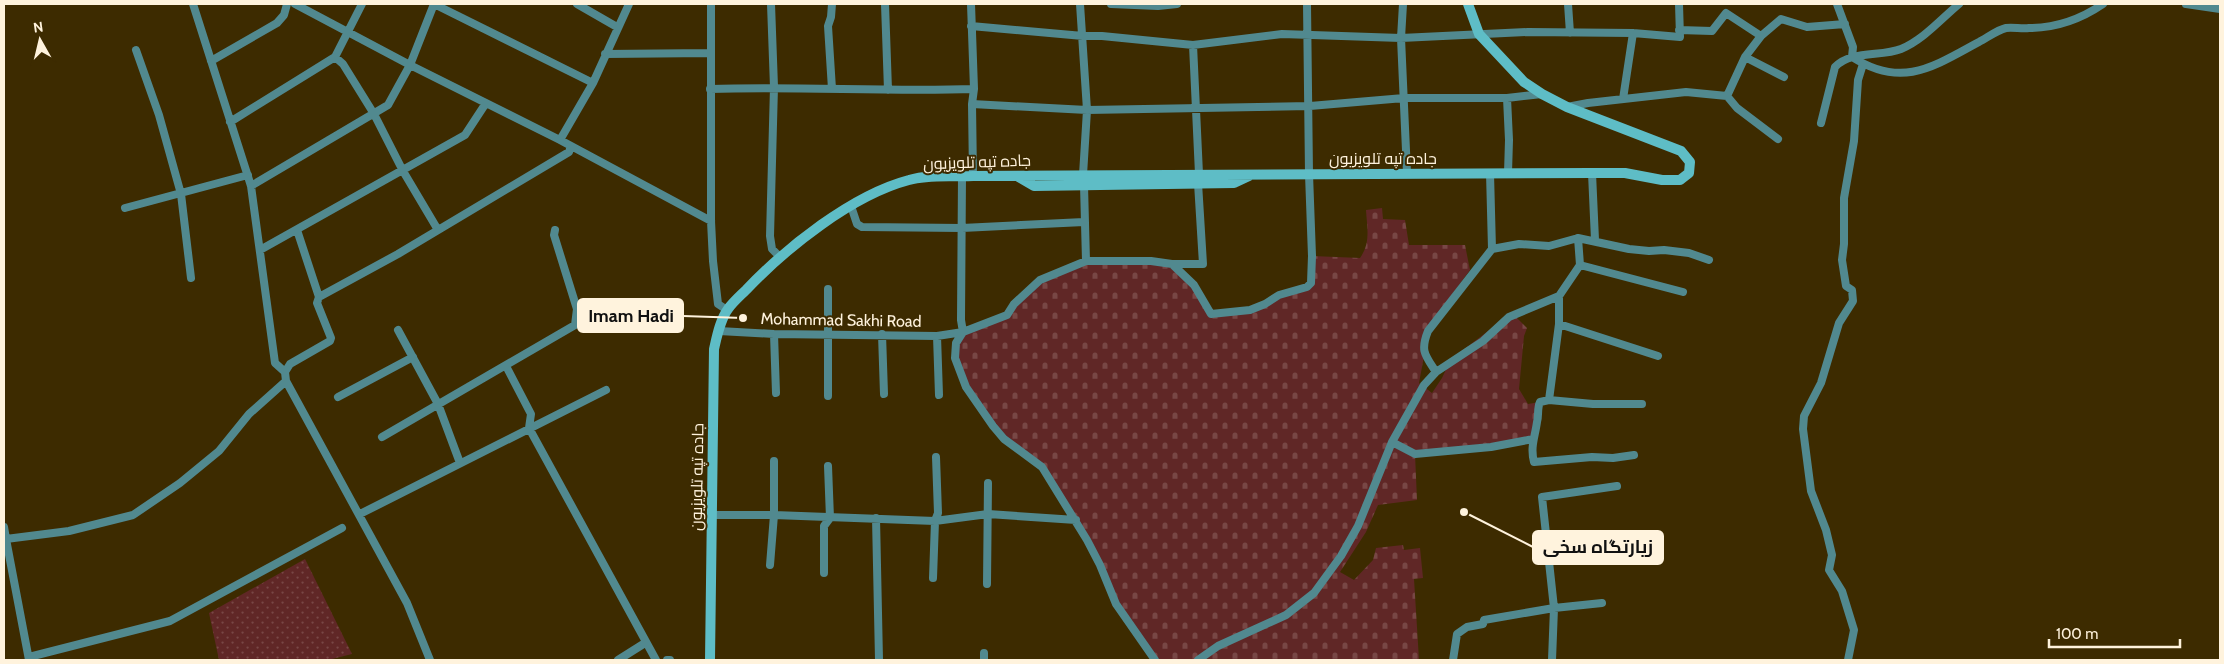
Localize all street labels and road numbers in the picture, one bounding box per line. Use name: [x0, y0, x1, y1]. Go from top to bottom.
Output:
street label: جاده تپه تلویزیون: [1329, 149, 1437, 169]
street label: جاده تپه تلویزیون: [923, 151, 1031, 174]
street label: Mohammad Sakhi Road: [760, 309, 922, 331]
street label: جاده تپه تلویزیون: [687, 423, 708, 531]

